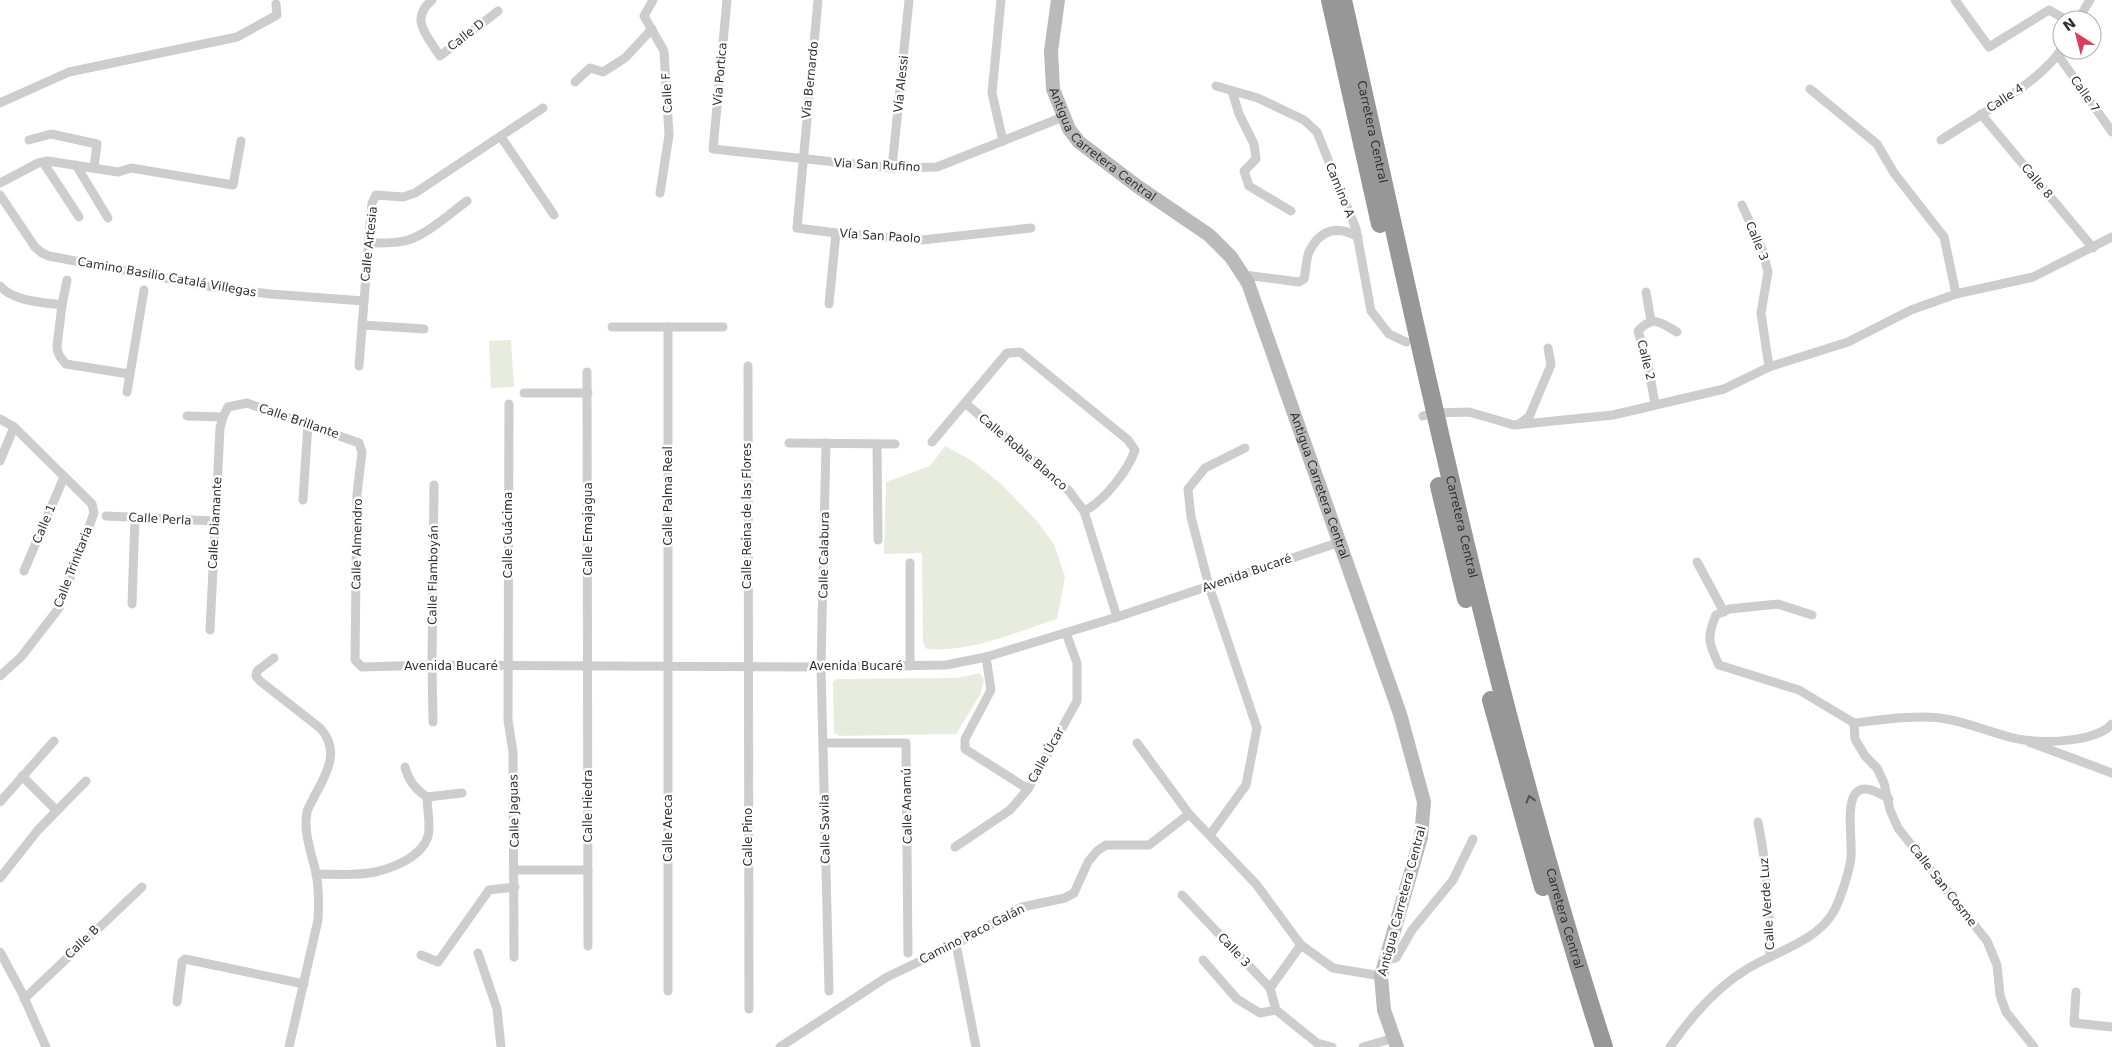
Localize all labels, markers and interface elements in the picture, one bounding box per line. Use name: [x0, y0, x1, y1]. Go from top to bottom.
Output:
north arrow: [2052, 10, 2102, 60]
text: N: [2060, 15, 2079, 34]
street label: Calle D: [445, 16, 487, 54]
street label: Vía Bernardo: [799, 41, 821, 119]
street label: Vía Portica: [710, 42, 730, 106]
street label: Vía Alessi: [891, 55, 911, 113]
street label: Calle F: [659, 72, 675, 114]
street label: Calle 7: [2067, 73, 2103, 115]
street label: Carretera Central: [1354, 79, 1390, 184]
street label: Calle 4: [1984, 81, 2026, 115]
street label: Antigua Carretera Central: [1046, 86, 1159, 204]
street label: Via San Rufino: [833, 156, 921, 174]
street label: Camino A: [1323, 161, 1358, 220]
street label: Calle 8: [2018, 161, 2056, 201]
street label: Calle Artesia: [358, 206, 380, 282]
street label: Calle 3: [1743, 219, 1771, 263]
street label: Vía San Paolo: [839, 226, 921, 246]
street label: Camino Basilio Catalá Villegas: [76, 254, 258, 300]
street label: Calle 2: [1634, 338, 1658, 382]
street label: Calle Brillante: [257, 401, 341, 441]
street label: Antigua Carretera Central: [1287, 410, 1352, 561]
street label: Calle Roble Blanco: [976, 411, 1070, 493]
street label: Calle Reina de las Flores: [740, 443, 754, 589]
street label: Calle Palma Real: [661, 446, 675, 546]
street label: Carretera Central: [1443, 474, 1481, 579]
street label: Calle Diamante: [206, 477, 224, 569]
street label: Calle Emajagua: [581, 482, 595, 576]
street label: Calle Guácima: [501, 492, 515, 578]
street label: Calle Almendro: [349, 498, 365, 590]
street label: Calle 1: [30, 502, 58, 546]
street label: Calle Perla: [128, 510, 192, 528]
street label: Calle Calabura: [816, 511, 832, 599]
street label: Calle Trinitaria: [51, 524, 95, 610]
street label: Calle Flamboyán: [425, 525, 441, 625]
street label: Avenida Bucaré: [1200, 551, 1294, 595]
street label: Avenida Bucaré: [404, 659, 498, 673]
street label: Avenida Bucaré: [809, 659, 903, 673]
street label: Calle Úcar: [1024, 724, 1067, 785]
street label: Calle Anamú: [899, 768, 915, 844]
street label: Calle Hiedra: [581, 769, 595, 843]
street label: Calle Jaguas: [506, 774, 522, 848]
street label: Calle Areca: [661, 794, 675, 862]
street label: Calle Savila: [817, 794, 833, 864]
one-way arrow: [1526, 795, 1536, 804]
street label: Calle Pino: [741, 808, 755, 866]
street label: Antigua Carretera Central: [1375, 825, 1429, 977]
street label: Calle San Cosme: [1906, 841, 1980, 929]
street label: Calle Verde Luz: [1757, 858, 1777, 950]
street label: Carretera Central: [1543, 866, 1586, 971]
street label: Camino Paco Galán: [917, 901, 1027, 967]
street label: Calle B: [62, 922, 102, 962]
street label: Calle 3: [1215, 930, 1253, 970]

